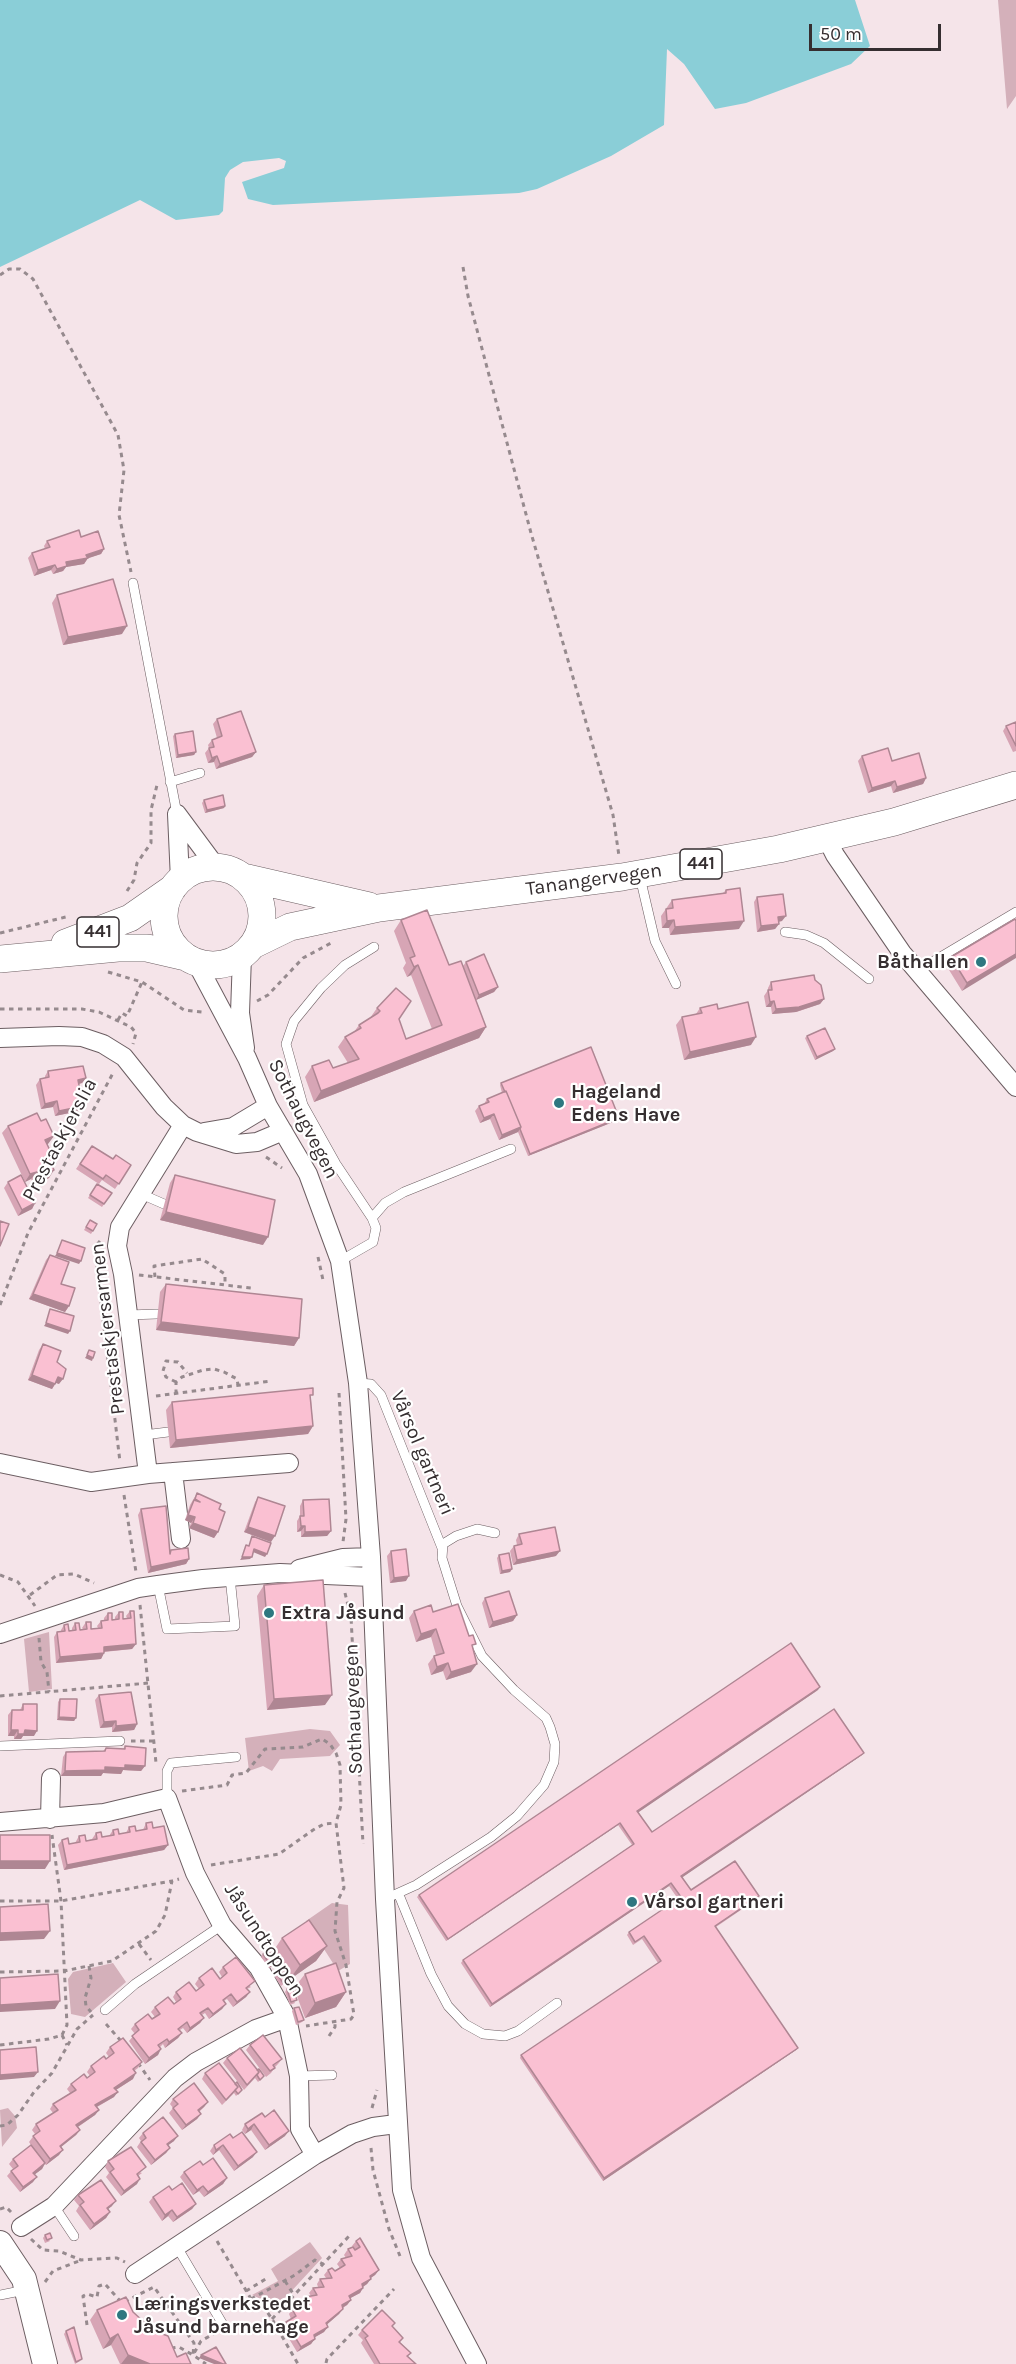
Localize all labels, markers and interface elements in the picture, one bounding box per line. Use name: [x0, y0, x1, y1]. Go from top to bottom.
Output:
scale bar: [812, 12, 944, 50]
text: 50 m: [820, 23, 862, 45]
road number: 441: [680, 849, 722, 879]
street label: Tanangervegen: [524, 859, 664, 901]
road number: 441: [77, 917, 119, 947]
place label: Båthallen: [877, 950, 969, 974]
marker: Båthallen: [974, 955, 988, 969]
street label: Sothaugvegen: [263, 1055, 343, 1183]
street label: Prestaskjerslia: [17, 1074, 103, 1206]
place label: Hageland Edens Have: [571, 1080, 680, 1127]
marker: Hageland Edens Have: [552, 1096, 566, 1110]
street label: Prestaskjersarmen: [86, 1242, 130, 1416]
street label: Vårsol gartneri: [385, 1387, 459, 1519]
place label: Extra Jåsund: [281, 1601, 405, 1625]
marker: Extra Jåsund: [262, 1606, 276, 1620]
street label: Sothaugvegen: [340, 1643, 368, 1775]
street label: Jåsundtoppen: [219, 1879, 309, 2001]
place label: Vårsol gartneri: [644, 1890, 784, 1914]
marker: Vårsol gartneri: [625, 1895, 639, 1909]
place label: Læringsverkstedet Jåsund barnehage: [134, 2292, 311, 2339]
marker: Læringsverkstedet Jåsund barnehage: [115, 2308, 129, 2322]

